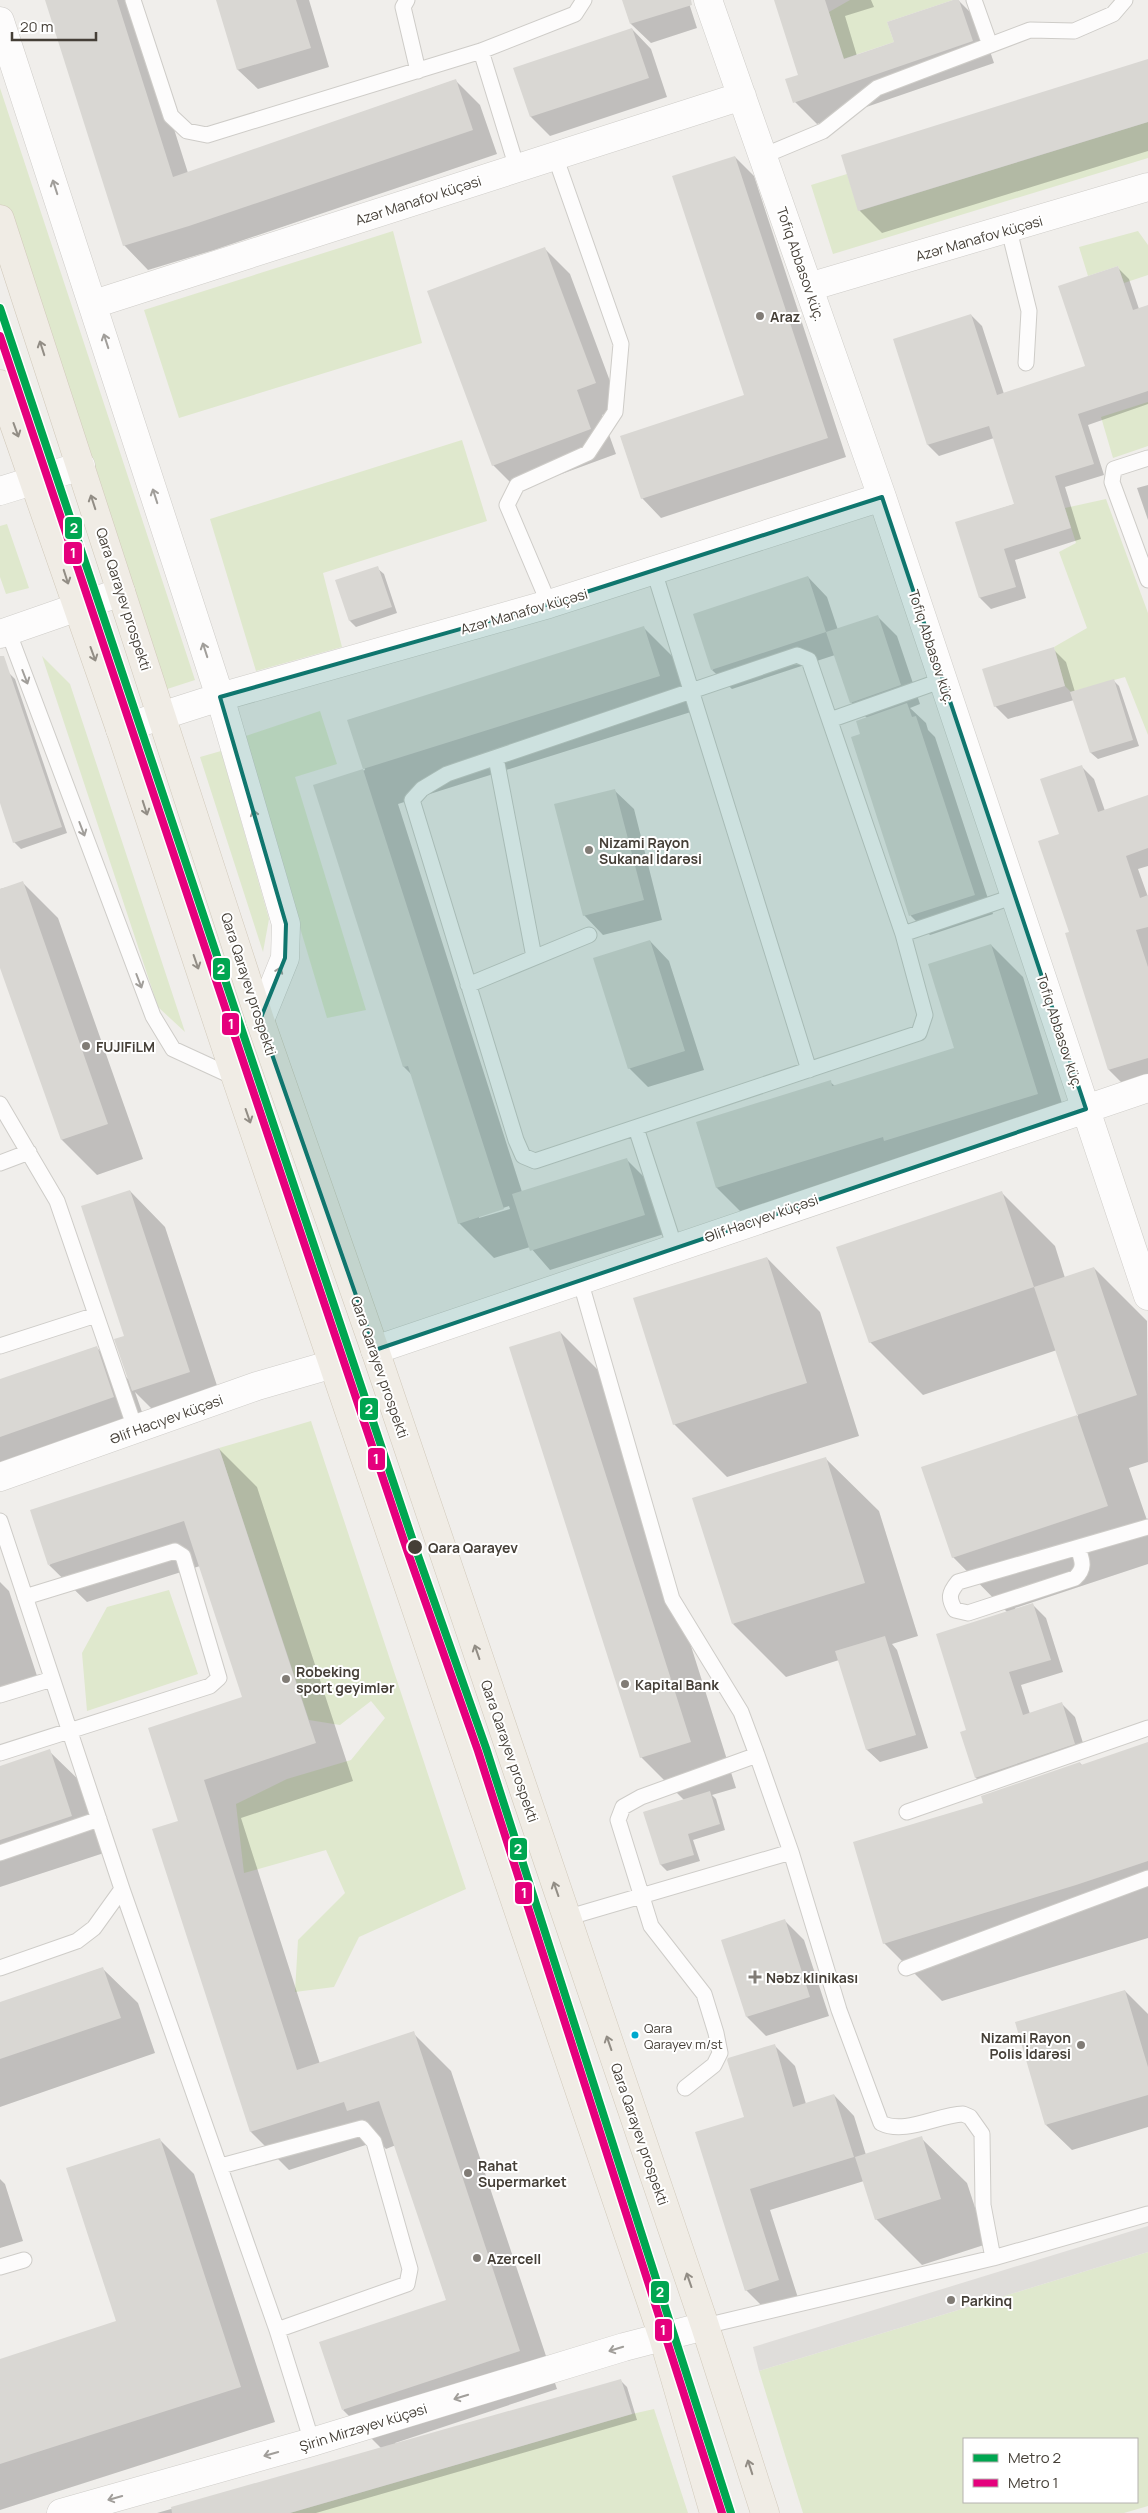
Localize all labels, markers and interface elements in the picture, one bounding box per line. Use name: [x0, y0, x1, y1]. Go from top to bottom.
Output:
scale bar: [12, 10, 96, 42]
text: 20 m: [20, 16, 53, 37]
street label: Azər Manafov küçəsi: [353, 171, 483, 229]
one-way arrow: [50, 179, 59, 195]
street label: Tofiq Abbasov küç.: [773, 204, 829, 324]
street label: Azər Manafov küçəsi: [913, 211, 1045, 265]
place label: Araz: [770, 307, 800, 326]
marker: Araz: [754, 310, 766, 322]
one-way arrow: [100, 333, 110, 349]
one-way arrow: [37, 340, 46, 356]
one-way arrow: [12, 422, 21, 438]
one-way arrow: [149, 488, 159, 504]
one-way arrow: [87, 494, 97, 510]
line badge: 2: [64, 516, 83, 540]
text: 2: [70, 518, 78, 537]
street label: Qara Qarayev prospekti: [92, 525, 156, 673]
line badge: 1: [63, 541, 83, 565]
text: 1: [70, 543, 76, 562]
one-way arrow: [62, 568, 71, 584]
street label: Azər Manafov küçəsi: [458, 584, 590, 638]
street label: Tofiq Abbasov küç.: [904, 587, 960, 707]
one-way arrow: [200, 643, 209, 659]
one-way arrow: [89, 646, 98, 661]
one-way arrow: [21, 669, 30, 684]
one-way arrow: [141, 799, 150, 815]
one-way arrow: [249, 810, 259, 826]
one-way arrow: [78, 821, 87, 836]
place label: Nizami Rayon Sukanal İdarəsi: [599, 833, 702, 868]
marker: Nizami Rayon Sukanal İdarəsi: [583, 844, 595, 856]
street label: Qara Qarayev prospekti: [217, 910, 281, 1058]
one-way arrow: [192, 954, 202, 970]
line badge: 2: [212, 957, 231, 981]
text: 2: [217, 959, 225, 978]
one-way arrow: [274, 967, 284, 982]
street label: Tofiq Abbasov küç.: [1032, 971, 1088, 1091]
one-way arrow: [135, 973, 145, 988]
line badge: 1: [221, 1012, 240, 1036]
text: 1: [228, 1014, 234, 1033]
place label: FUJIFiLM: [96, 1037, 155, 1056]
marker: FUJIFiLM: [80, 1040, 92, 1052]
one-way arrow: [244, 1107, 254, 1123]
street label: Əlif Hacıyev küçəsi: [701, 1190, 821, 1246]
street label: Qara Qarayev prospekti: [347, 1293, 413, 1441]
street label: Əlif Hacıyev küçəsi: [107, 1390, 225, 1448]
line badge: 2: [359, 1397, 379, 1421]
text: 2: [365, 1399, 373, 1418]
line badge: 1: [367, 1447, 386, 1471]
text: 1: [373, 1449, 379, 1468]
marker: Qara Qarayev: [406, 1538, 424, 1556]
place label: Qara Qarayev: [428, 1538, 518, 1557]
one-way arrow: [471, 1645, 481, 1661]
place label: Robeking sport geyimlər: [296, 1662, 395, 1697]
marker: Robeking sport geyimlər: [280, 1673, 292, 1685]
place label: Kapital Bank: [635, 1675, 719, 1694]
street label: Qara Qarayev prospekti: [477, 1677, 543, 1825]
marker: Kapital Bank: [619, 1678, 631, 1690]
line badge: 2: [509, 1837, 528, 1861]
text: 2: [514, 1839, 522, 1858]
line badge: 1: [514, 1881, 533, 1905]
one-way arrow: [551, 1881, 561, 1897]
text: 1: [521, 1883, 527, 1902]
place label: Nəbz klinikası: [766, 1968, 858, 1987]
marker: Nəbz klinikası: [748, 1970, 762, 1984]
place label: Qara Qarayev m/st: [644, 2019, 723, 2053]
place label: Nizami Rayon Polis İdarəsi: [981, 2028, 1071, 2063]
marker: Qara Qarayev m/st: [630, 2030, 640, 2040]
one-way arrow: [603, 2035, 613, 2051]
marker: Nizami Rayon Polis İdarəsi: [1075, 2039, 1087, 2051]
street label: Qara Qarayev prospekti: [607, 2060, 673, 2208]
place label: Rahat Supermarket: [478, 2156, 567, 2191]
marker: Rahat Supermarket: [462, 2167, 474, 2179]
place label: Azercell: [487, 2249, 541, 2268]
marker: Azercell: [471, 2252, 483, 2264]
one-way arrow: [684, 2272, 693, 2288]
line badge: 2: [650, 2280, 670, 2304]
text: 2: [656, 2282, 664, 2301]
place label: Parkinq: [961, 2291, 1012, 2310]
marker: Parkinq: [945, 2294, 957, 2306]
line badge: 1: [654, 2318, 673, 2342]
text: 1: [660, 2320, 666, 2339]
one-way arrow: [608, 2345, 624, 2355]
one-way arrow: [453, 2392, 469, 2402]
street label: Şirin Mirzəyev küçəsi: [297, 2399, 429, 2455]
legend: [963, 2438, 1138, 2503]
text: Metro 2: [1008, 2447, 1061, 2468]
one-way arrow: [264, 2450, 280, 2459]
one-way arrow: [744, 2459, 754, 2475]
text: Metro 1: [1008, 2472, 1058, 2493]
one-way arrow: [107, 2493, 123, 2503]

